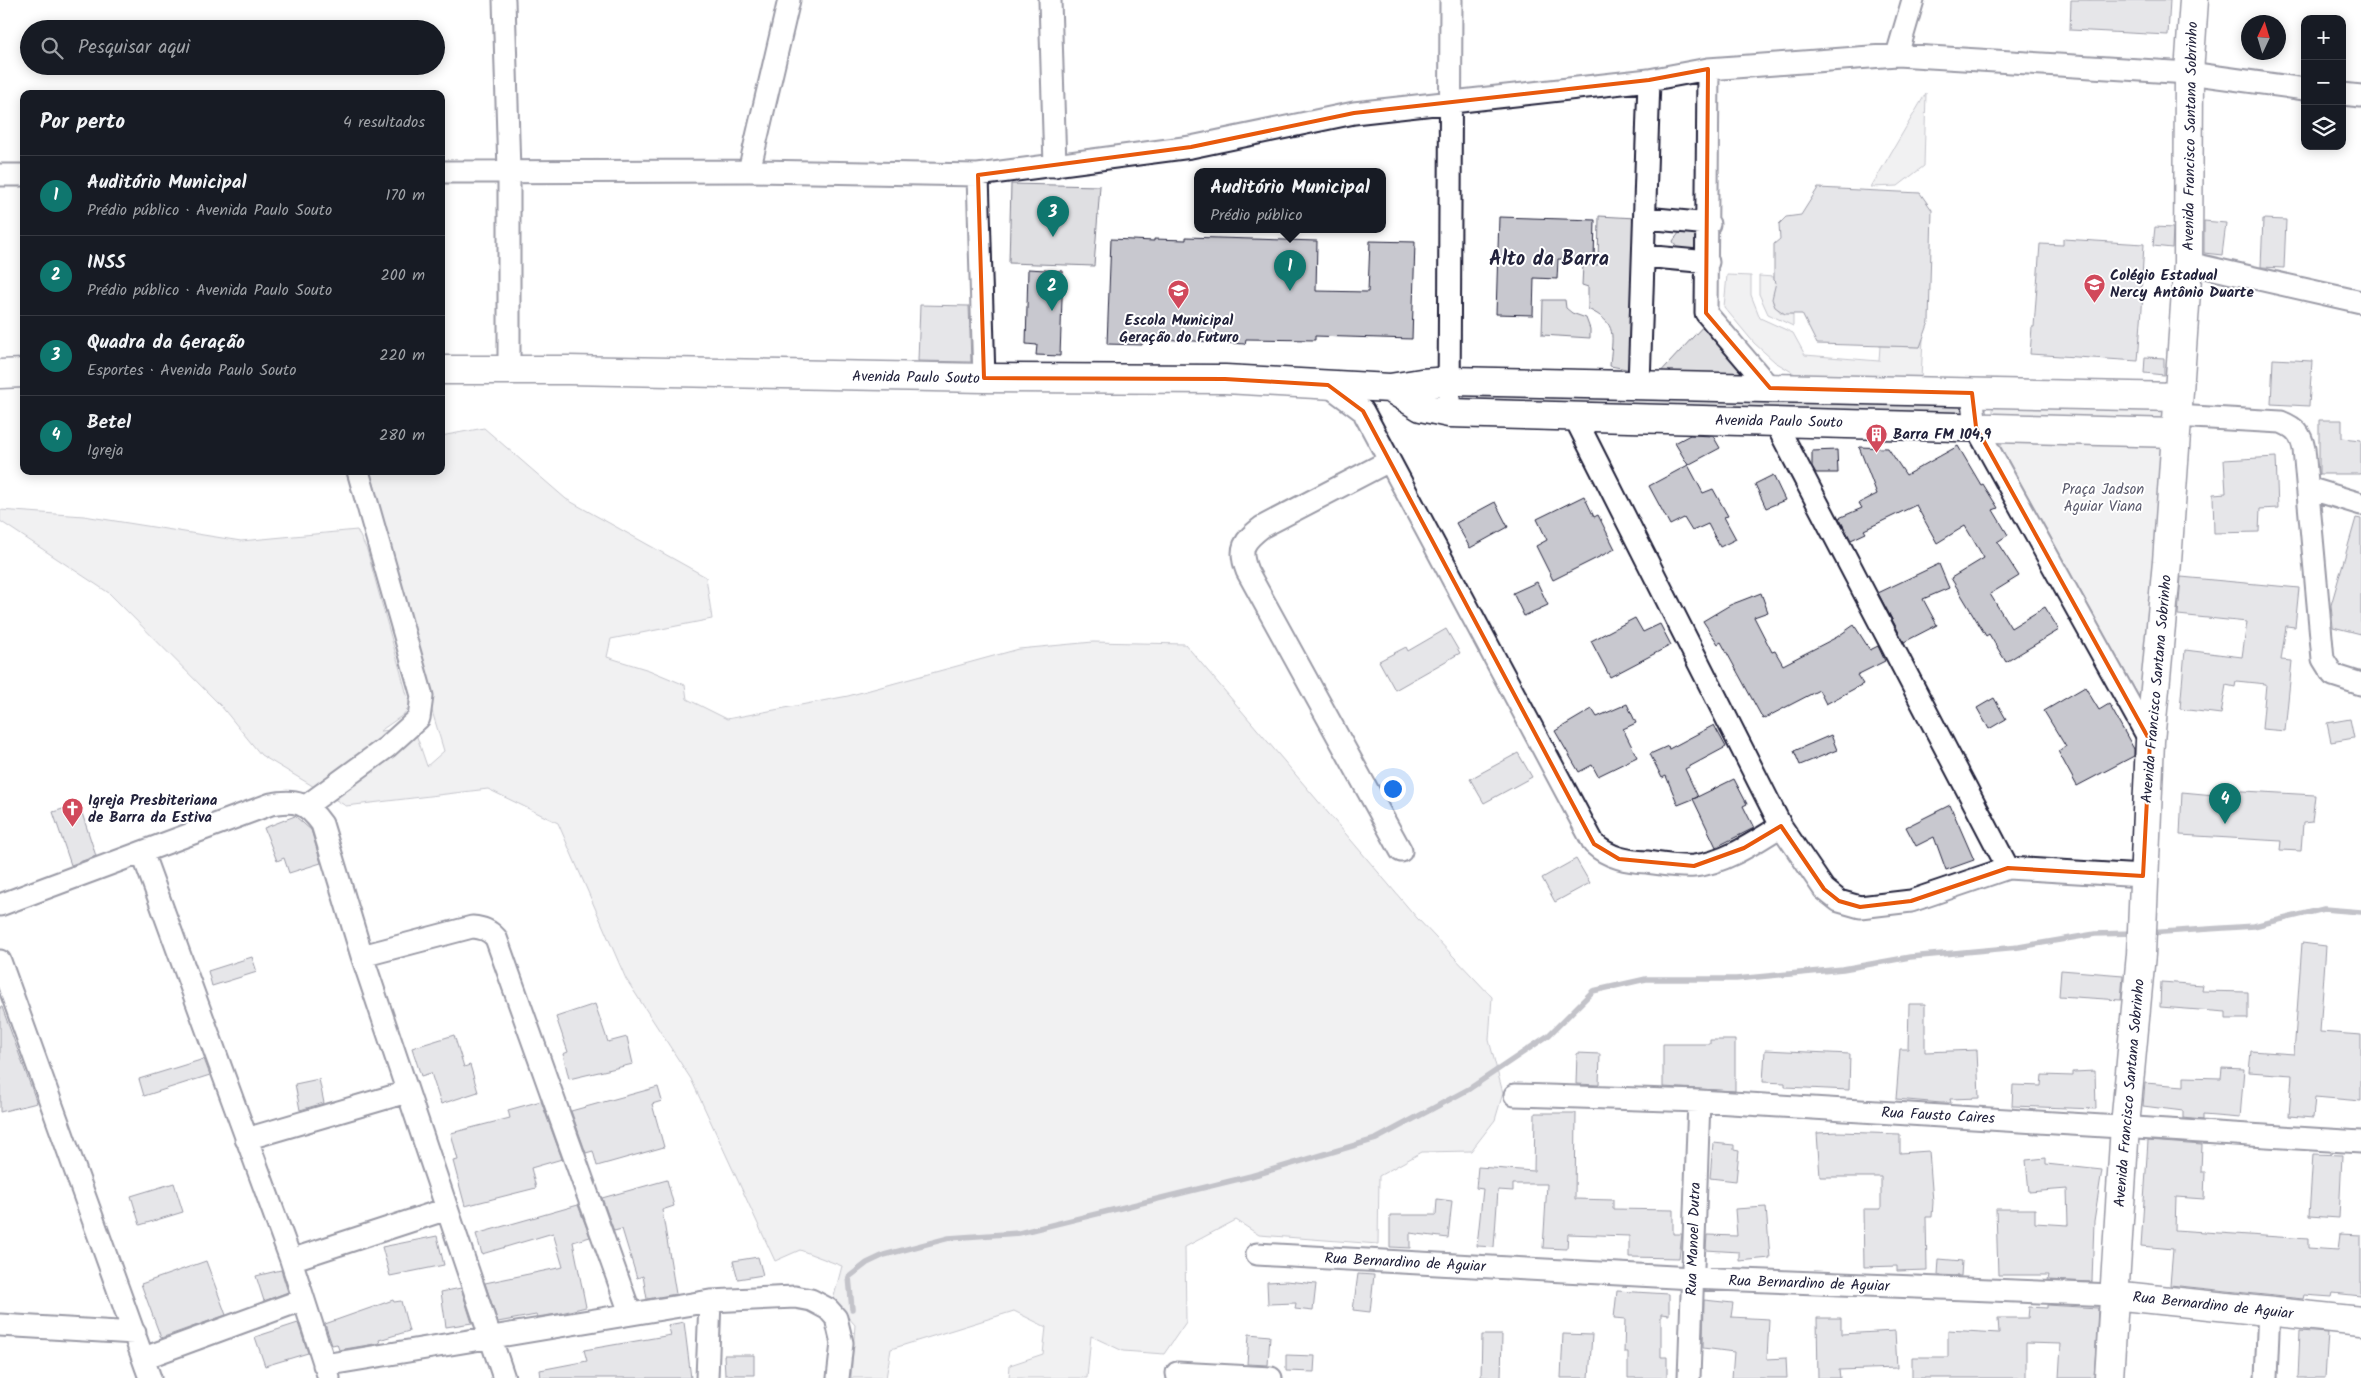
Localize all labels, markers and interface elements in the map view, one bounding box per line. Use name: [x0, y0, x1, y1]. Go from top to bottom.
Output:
north arrow: [2241, 15, 2286, 60]
map controls: [2301, 15, 2346, 150]
button: +: [2301, 15, 2346, 60]
search box: [20, 20, 445, 75]
street label: Avenida Francisco Santana Sobrinho: [2177, 21, 2205, 251]
text: Pesquisar aqui: [78, 33, 190, 63]
icon: search: [38, 34, 66, 62]
button: −: [2301, 60, 2346, 105]
button: layers: [2301, 105, 2346, 150]
text: Por perto: [40, 106, 125, 139]
text: 4 resultados: [343, 110, 425, 135]
text: Auditório Municipal: [87, 168, 247, 198]
popup: [1194, 168, 1386, 233]
text: Auditório Municipal: [1210, 173, 1370, 203]
text: 1: [54, 183, 58, 208]
text: 170 m: [385, 183, 425, 208]
pin: 3: [1037, 196, 1069, 237]
text: Prédio público · Avenida Paulo Souto: [87, 198, 332, 223]
text: Prédio público: [1210, 203, 1302, 228]
district label: Alto da Barra: [1489, 244, 1609, 276]
text: INSS: [87, 248, 126, 278]
pin: 1: [1274, 250, 1306, 291]
text: 2: [51, 263, 61, 288]
text: 200 m: [381, 263, 425, 288]
place label: Colégio Estadual Nercy Antônio Duarte: [2110, 264, 2254, 305]
pin: 2: [1036, 270, 1068, 311]
school or university icon: Colégio Estadual Nercy Antônio Duarte: [2082, 272, 2106, 303]
text: Prédio público · Avenida Paulo Souto: [87, 278, 332, 303]
school or university icon: Escola Municipal Geração do Futuro: [1167, 279, 1191, 310]
place label: Escola Municipal Geração do Futuro: [1119, 309, 1239, 350]
text: Quadra da Geração: [87, 328, 245, 358]
text: 3: [52, 343, 60, 368]
text: 220 m: [379, 343, 425, 368]
text: Esportes · Avenida Paulo Souto: [87, 358, 296, 383]
street label: Avenida Paulo Souto: [852, 365, 980, 391]
text: Betel: [87, 408, 131, 438]
street label: Avenida Paulo Souto: [1715, 409, 1843, 435]
building icon: Barra FM 104,9: [1865, 422, 1889, 453]
text: 4: [52, 423, 60, 448]
text: 280 m: [379, 423, 425, 448]
place label: Barra FM 104,9: [1893, 423, 1992, 447]
text: Igreja: [87, 438, 124, 463]
park label: Praça Jadson Aguiar Viana: [2062, 478, 2144, 519]
street label: Avenida Francisco Santana Sobrinho: [2135, 574, 2179, 804]
your location: [1380, 776, 1406, 802]
pin: 4: [2209, 783, 2241, 824]
place label: Igreja Presbiteriana de Barra da Estiva: [88, 789, 218, 830]
church icon: Igreja Presbiteriana de Barra da Estiva: [60, 797, 84, 828]
street label: Avenida Francisco Santana Sobrinho: [2108, 978, 2152, 1208]
street label: Rua Fausto Caires: [1880, 1101, 1996, 1131]
street label: Rua Manoel Dutra: [1680, 1182, 1708, 1296]
street label: Rua Bernardino de Aguiar: [1324, 1247, 1487, 1279]
street label: Rua Bernardino de Aguiar: [1728, 1269, 1891, 1299]
street label: Rua Bernardino de Aguiar: [2131, 1286, 2295, 1326]

